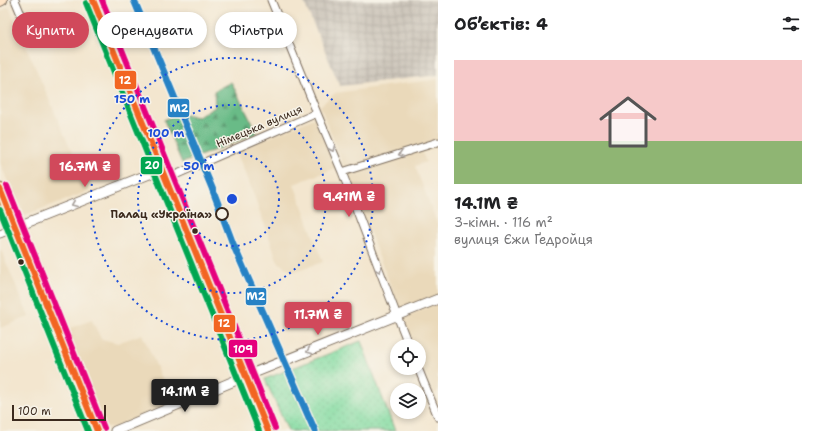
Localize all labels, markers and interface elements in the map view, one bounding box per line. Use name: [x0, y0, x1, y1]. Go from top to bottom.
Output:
chip: Купити: [12, 12, 89, 48]
chip: Орендувати: [97, 12, 207, 48]
chip: Фільтри: [215, 12, 297, 48]
text: Об’єктів: 4: [454, 13, 548, 35]
icon: filters: [780, 13, 802, 35]
line badge: 12: [114, 70, 137, 90]
text: 12: [119, 73, 131, 88]
icon: home: [592, 86, 664, 158]
text: 150 m: [114, 91, 150, 107]
line badge: M2: [167, 98, 190, 118]
text: M2: [170, 101, 189, 116]
street label: Німецька вулиця: [214, 101, 305, 151]
text: 100 m: [148, 125, 185, 141]
one-way arrow: [327, 145, 335, 153]
one-way arrow: [397, 149, 404, 158]
pin: 16.7M ₴: [48, 154, 122, 188]
line badge: 20: [140, 156, 163, 175]
text: 16.7M ₴: [59, 158, 111, 175]
text: 20: [144, 158, 160, 173]
text: 50 m: [184, 158, 215, 174]
pin: 9.41M ₴: [312, 184, 386, 218]
text: 9.41M ₴: [323, 188, 375, 205]
centre of rings: [225, 192, 239, 206]
text: 14.1M ₴: [454, 192, 518, 214]
one-way arrow: [71, 200, 78, 208]
place label: Палац «Україна»: [111, 207, 213, 222]
marker: Палац «Україна»: [215, 207, 229, 221]
text: 3-кімн. · 116 m²: [454, 214, 553, 231]
unlabelled marker: [190, 226, 200, 236]
text: вулиця Єжи Ґедройця: [454, 231, 593, 248]
unlabelled marker: [16, 257, 26, 267]
one-way arrow: [375, 267, 383, 274]
line badge: M2: [245, 287, 267, 306]
text: M2: [247, 289, 266, 304]
pin: 11.7M ₴: [281, 302, 355, 336]
text: 11.7M ₴: [294, 306, 342, 323]
line badge: 12: [213, 314, 236, 333]
text: 12: [218, 316, 230, 331]
line badge: 109: [228, 339, 258, 358]
map controls: [390, 339, 426, 419]
button: locate: [390, 339, 426, 375]
text: 109: [233, 342, 253, 357]
one-way arrow: [305, 347, 312, 355]
pin: 14.1M ₴: [148, 379, 222, 413]
text: 14.1M ₴: [160, 383, 210, 400]
button: layers: [390, 383, 426, 419]
scale bar: [12, 403, 106, 422]
text: 100 m: [18, 404, 51, 419]

